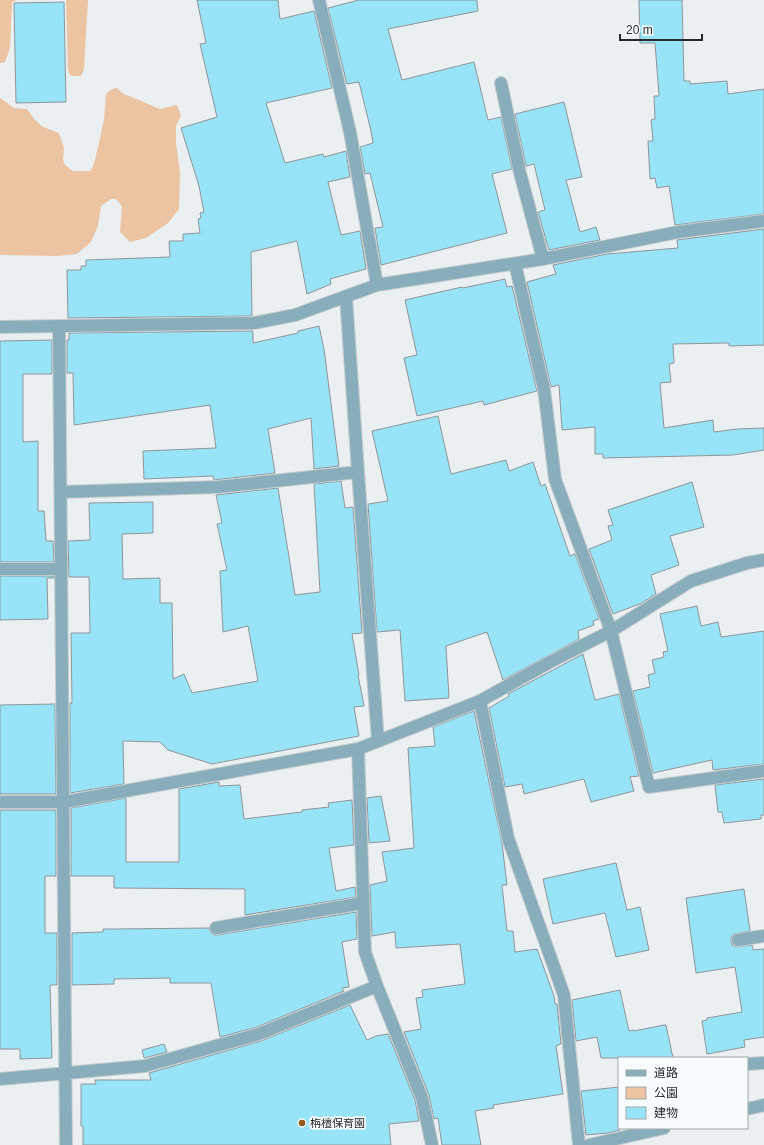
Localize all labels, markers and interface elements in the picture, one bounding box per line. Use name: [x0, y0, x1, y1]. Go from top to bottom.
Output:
scale bar: [620, 16, 702, 42]
text: 20 m: [626, 23, 653, 37]
legend: [618, 1057, 748, 1129]
text: 道路: [654, 1066, 678, 1080]
text: 公園: [654, 1086, 678, 1100]
text: 建物: [654, 1106, 678, 1120]
place label: 栴檀保育園: [310, 1117, 365, 1129]
marker: 栴檀保育園: [297, 1118, 307, 1128]

